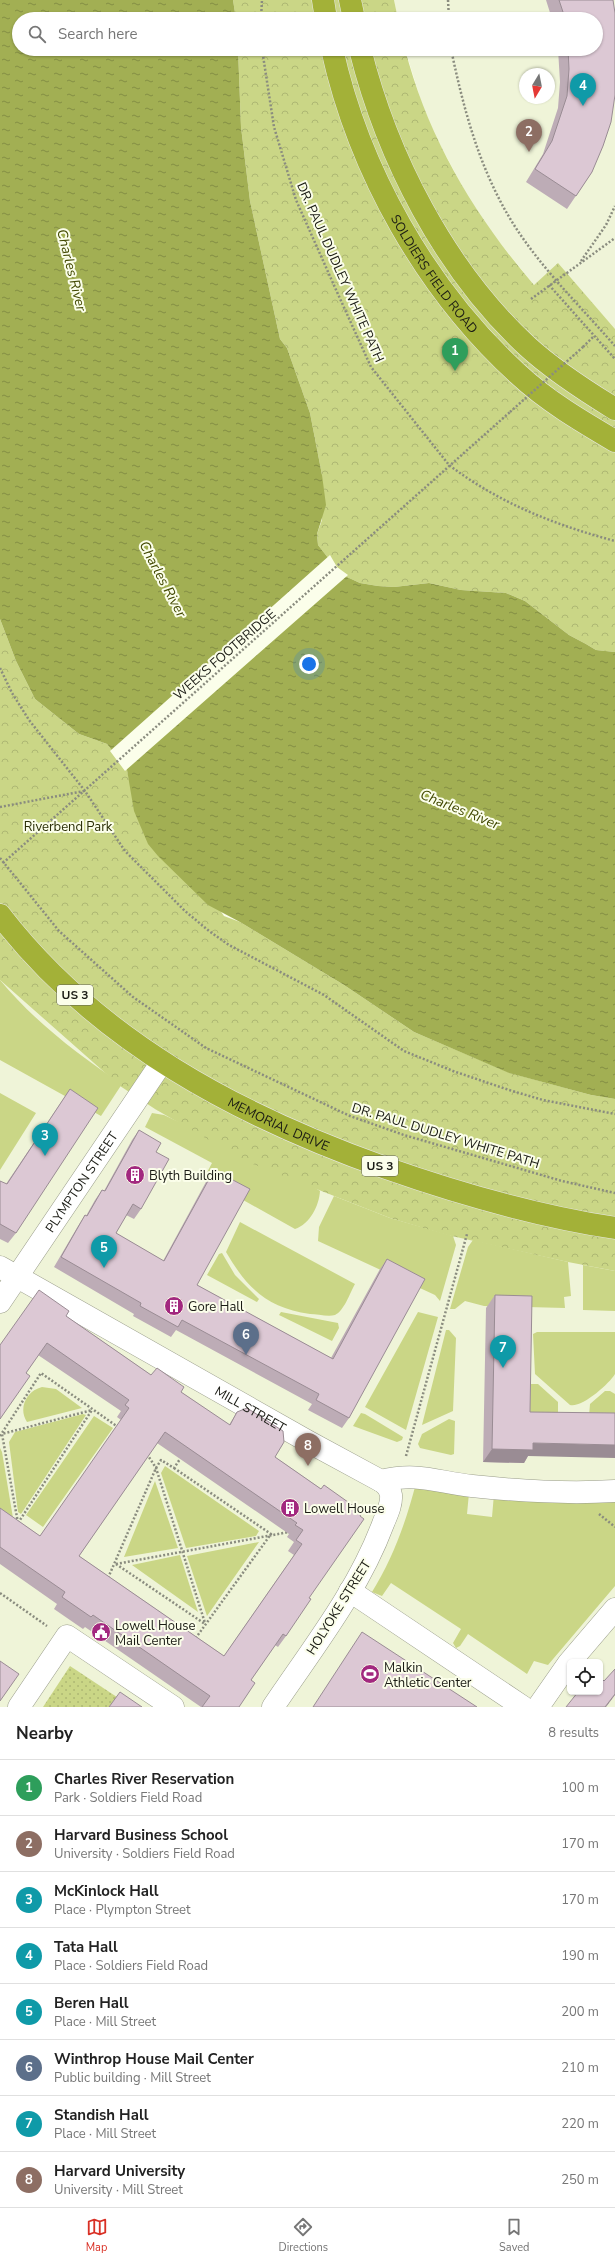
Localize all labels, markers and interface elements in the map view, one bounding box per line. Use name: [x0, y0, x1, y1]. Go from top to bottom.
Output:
search box: [12, 12, 603, 56]
icon: search: [26, 23, 48, 45]
text: Search here: [58, 24, 138, 44]
north arrow: [519, 68, 555, 104]
pin: 4: [570, 73, 596, 106]
pin: 2: [516, 119, 542, 152]
street label: DR. PAUL DUDLEY WHITE PATH: [292, 179, 388, 365]
street label: SOLDIERS FIELD ROAD: [386, 211, 482, 338]
water label: Charles River: [52, 227, 91, 314]
pin: 1: [442, 338, 468, 371]
water label: Charles River: [134, 538, 191, 622]
street label: WEEKS FOOTBRIDGE: [170, 605, 280, 704]
your location: [299, 654, 319, 674]
water label: Charles River: [417, 785, 503, 834]
park label: Riverbend Park: [24, 818, 113, 836]
road number: US 3: [57, 985, 93, 1005]
street label: MEMORIAL DRIVE: [224, 1093, 332, 1156]
street label: DR. PAUL DUDLEY WHITE PATH: [350, 1099, 542, 1173]
pin: 3: [32, 1123, 58, 1156]
street label: PLYMPTON STREET: [41, 1128, 123, 1236]
road number: US 3: [362, 1156, 398, 1176]
building icon: Blyth Building: [124, 1164, 146, 1186]
place label: Blyth Building: [149, 1167, 232, 1185]
pin: 5: [91, 1235, 117, 1268]
building icon: Gore Hall: [163, 1295, 185, 1317]
place label: Gore Hall: [188, 1298, 244, 1316]
pin: 6: [233, 1322, 259, 1355]
pin: 7: [490, 1335, 516, 1368]
street label: MILL STREET: [211, 1382, 289, 1437]
pin: 8: [295, 1433, 321, 1466]
building icon: Lowell House: [279, 1497, 301, 1519]
place label: Lowell House: [304, 1500, 385, 1518]
street label: HOLYOKE STREET: [302, 1557, 375, 1658]
place label: Lowell House Mail Center: [115, 1617, 196, 1650]
public building icon: Lowell House Mail Center: [90, 1621, 112, 1643]
place label: Malkin Athletic Center: [384, 1659, 472, 1692]
map controls: [567, 1659, 603, 1695]
button: locate: [567, 1659, 603, 1695]
sports icon: Malkin Athletic Center: [359, 1663, 381, 1685]
text: Nearby: [16, 1722, 73, 1745]
text: 8 results: [548, 1724, 599, 1742]
text: Charles River Reservation: [54, 1769, 234, 1789]
text: 1: [25, 1779, 33, 1797]
text: 100 m: [561, 1779, 599, 1797]
text: Park · Soldiers Field Road: [54, 1789, 202, 1807]
text: Harvard Business School: [54, 1825, 228, 1845]
text: 2: [25, 1835, 33, 1853]
text: 170 m: [561, 1835, 599, 1853]
text: University · Soldiers Field Road: [54, 1845, 235, 1863]
text: McKinlock Hall: [54, 1881, 159, 1901]
text: 3: [25, 1891, 33, 1909]
text: 170 m: [561, 1891, 599, 1909]
text: Place · Plympton Street: [54, 1901, 191, 1919]
text: Tata Hall: [54, 1937, 118, 1957]
text: 4: [25, 1947, 33, 1965]
text: 190 m: [561, 1947, 599, 1965]
text: Place · Soldiers Field Road: [54, 1957, 208, 1975]
text: Beren Hall: [54, 1993, 129, 2013]
text: 5: [25, 2003, 33, 2021]
text: 200 m: [561, 2003, 599, 2021]
text: Place · Mill Street: [54, 2013, 156, 2031]
text: Winthrop House Mail Center: [54, 2049, 254, 2069]
text: 6: [25, 2059, 33, 2077]
text: 210 m: [561, 2059, 599, 2077]
text: Public building · Mill Street: [54, 2069, 211, 2087]
text: Standish Hall: [54, 2105, 148, 2125]
text: 7: [25, 2115, 33, 2133]
text: 220 m: [561, 2115, 599, 2133]
text: Place · Mill Street: [54, 2125, 156, 2143]
text: Harvard University: [54, 2161, 185, 2181]
text: 8: [25, 2171, 33, 2189]
text: 250 m: [561, 2171, 599, 2189]
text: University · Mill Street: [54, 2181, 183, 2199]
tab: Map: [86, 2216, 108, 2255]
tab: Directions: [279, 2216, 328, 2255]
tab: Saved: [499, 2216, 529, 2255]

